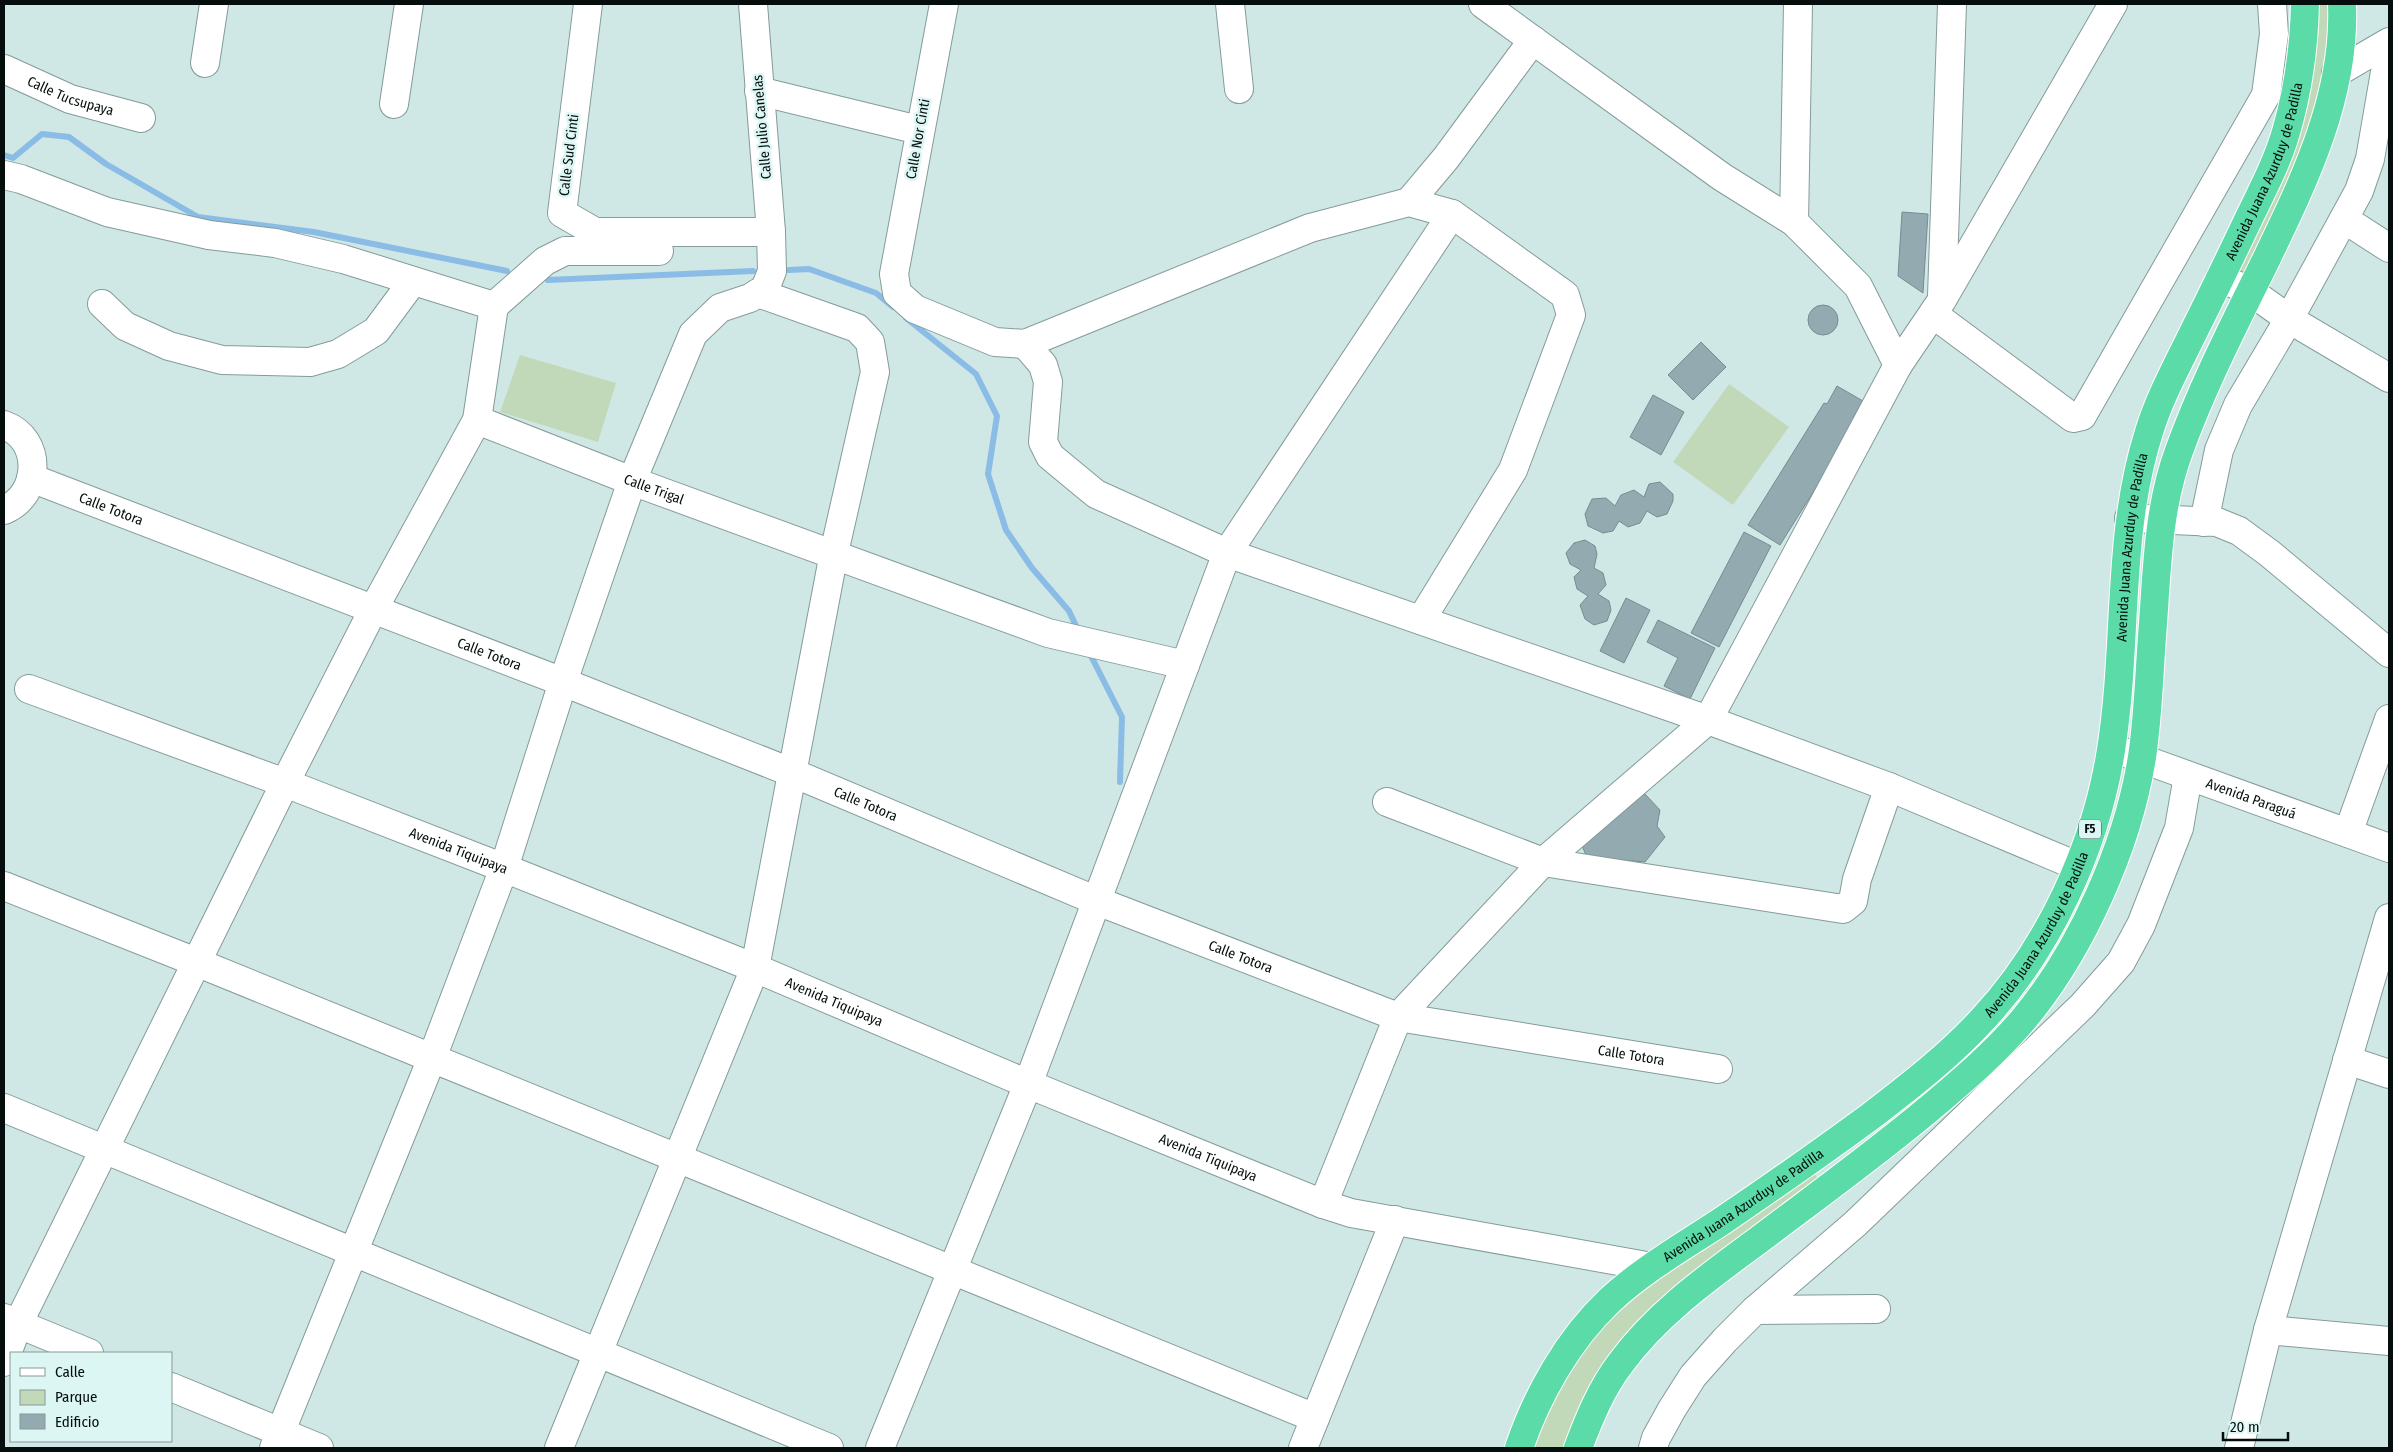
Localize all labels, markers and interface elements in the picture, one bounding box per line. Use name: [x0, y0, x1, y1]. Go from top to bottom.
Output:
street label: Calle Tucsupaya: [25, 72, 116, 119]
street label: Calle Julio Canelas: [749, 74, 775, 180]
street label: Avenida Juana Azurduy de Padilla: [2222, 81, 2306, 263]
street label: Calle Nor Cinti: [903, 97, 933, 181]
street label: Calle Sud Cinti: [556, 113, 582, 197]
street label: Avenida Juana Azurduy de Padilla: [2113, 451, 2151, 642]
street label: Calle Trigal: [622, 470, 687, 508]
street label: Calle Totora: [77, 489, 146, 529]
street label: Calle Totora: [455, 634, 524, 674]
street label: Avenida Paraguá: [2204, 774, 2299, 822]
street label: Calle Totora: [831, 783, 900, 825]
road number: F5: [2079, 820, 2101, 839]
street label: Avenida Tiquipaya: [407, 824, 511, 877]
street label: Avenida Juana Azurduy de Padilla: [1980, 849, 2092, 1021]
street label: Calle Totora: [1206, 936, 1275, 976]
street label: Avenida Tiquipaya: [783, 973, 886, 1030]
street label: Calle Totora: [1597, 1041, 1666, 1069]
street label: Avenida Tiquipaya: [1157, 1130, 1260, 1185]
street label: Avenida Juana Azurduy de Padilla: [1660, 1145, 1827, 1265]
legend: [10, 1352, 172, 1442]
text: Calle: [55, 1363, 85, 1381]
text: Parque: [55, 1388, 98, 1406]
scale bar: [2223, 1410, 2288, 1442]
text: Edificio: [55, 1413, 100, 1431]
text: 20 m: [2230, 1418, 2260, 1436]

